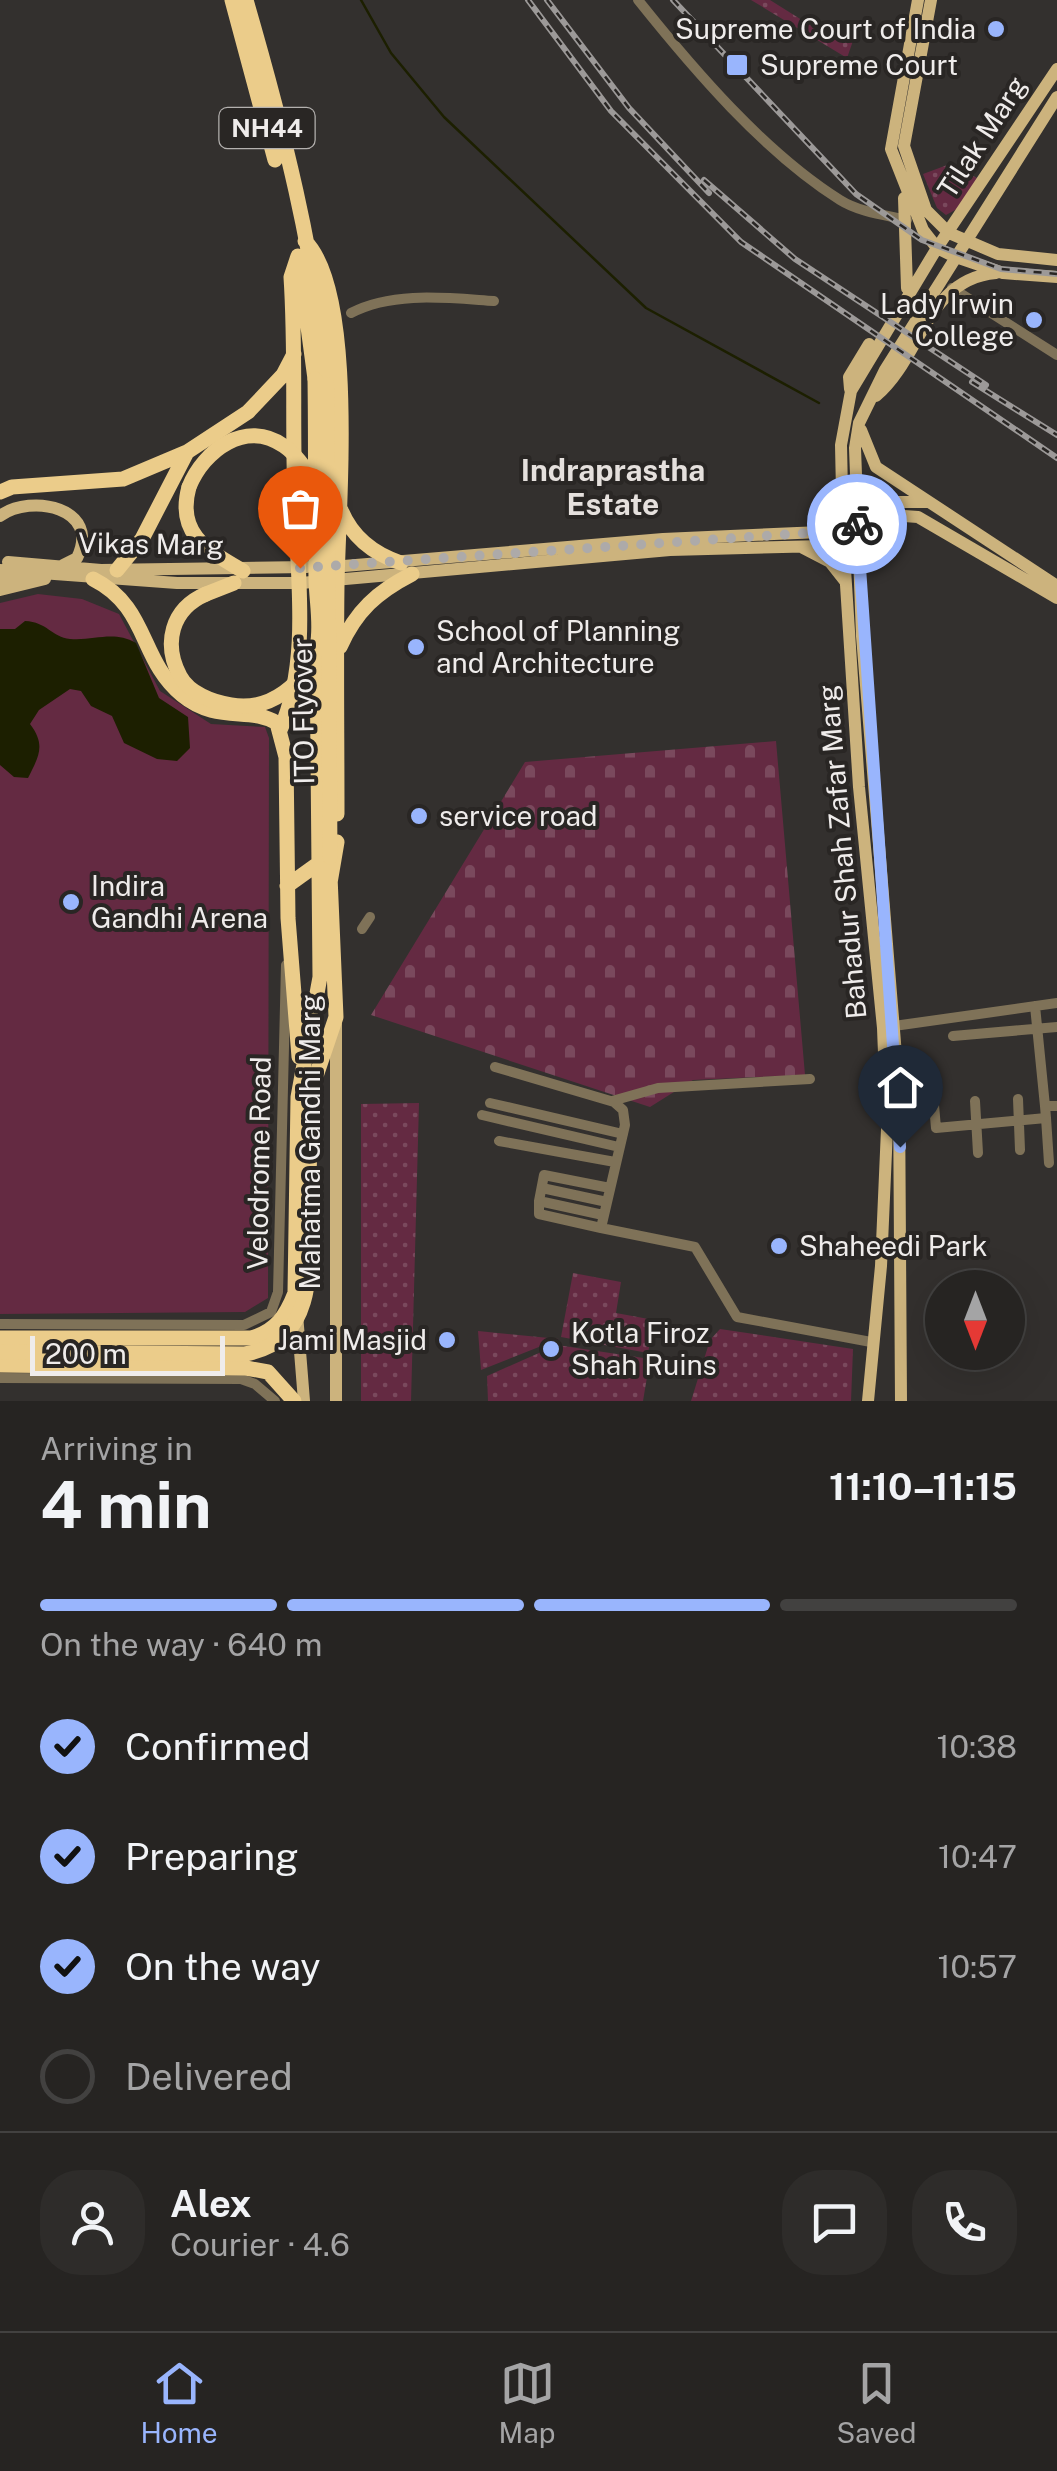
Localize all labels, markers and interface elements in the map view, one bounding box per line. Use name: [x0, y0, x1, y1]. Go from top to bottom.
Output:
place label: Supreme Court of India: [675, 12, 976, 45]
marker: Supreme Court of India: [985, 18, 1007, 40]
place label: Supreme Court: [760, 48, 958, 81]
marker: Supreme Court: [724, 52, 750, 78]
street label: Tilak Marg: [930, 70, 1033, 204]
road number: NH44: [220, 108, 314, 148]
place label: Lady Irwin College: [880, 287, 1014, 352]
marker: Lady Irwin College: [1023, 309, 1045, 331]
district label: Indraprastha Estate: [521, 452, 705, 522]
pin: [258, 466, 343, 569]
courier: [807, 474, 907, 574]
icon: bag: [273, 481, 328, 536]
icon: bike: [830, 497, 885, 552]
street label: Vikas Marg: [78, 526, 224, 561]
place label: School of Planning and Architecture: [436, 614, 680, 679]
marker: School of Planning and Architecture: [405, 636, 427, 658]
street label: ITO Flyover: [285, 637, 320, 785]
street label: Bahadur Shah Zafar Marg: [810, 683, 873, 1021]
place label: service road: [439, 799, 598, 832]
marker: service road: [408, 805, 430, 827]
place label: Indira Gandhi Arena: [91, 869, 268, 934]
marker: Indira Gandhi Arena: [60, 891, 82, 913]
street label: Mahatma Gandhi Marg: [293, 994, 326, 1290]
pin: [858, 1045, 943, 1148]
street label: Velodrome Road: [240, 1056, 277, 1270]
icon: home: [873, 1060, 928, 1115]
place label: Shaheedi Park: [799, 1229, 988, 1262]
marker: Shaheedi Park: [768, 1235, 790, 1257]
north arrow: [925, 1270, 1025, 1370]
map controls: [925, 1270, 1025, 1370]
place label: Kotla Firoz Shah Ruins: [571, 1316, 717, 1381]
place label: Jami Masjid: [277, 1323, 427, 1356]
marker: Jami Masjid: [436, 1329, 458, 1351]
scale bar: [30, 1331, 225, 1376]
text: 200 m: [45, 1337, 127, 1370]
marker: Kotla Firoz Shah Ruins: [540, 1338, 562, 1360]
text: Arriving in: [40, 1430, 193, 1467]
text: 11:10–11:15: [829, 1464, 1017, 1509]
text: 4 min: [40, 1466, 212, 1543]
text: On the way · 640 m: [40, 1626, 322, 1663]
icon: check: [40, 1719, 95, 1774]
text: Confirmed: [125, 1724, 310, 1769]
text: 10:38: [937, 1728, 1017, 1765]
icon: check: [40, 1829, 95, 1884]
text: Preparing: [125, 1834, 299, 1879]
text: 10:47: [938, 1838, 1017, 1875]
icon: check: [40, 1939, 95, 1994]
text: On the way: [125, 1944, 321, 1989]
text: 10:57: [937, 1948, 1017, 1985]
text: Delivered: [125, 2054, 293, 2099]
button: person: [40, 2170, 145, 2275]
button: chat: [782, 2170, 887, 2275]
button: phone: [912, 2170, 1017, 2275]
text: Alex: [170, 2181, 252, 2226]
text: Courier · 4.6: [170, 2226, 350, 2263]
tab: Home: [140, 2356, 218, 2449]
tab: Map: [499, 2356, 555, 2449]
tab: Saved: [836, 2356, 917, 2449]

